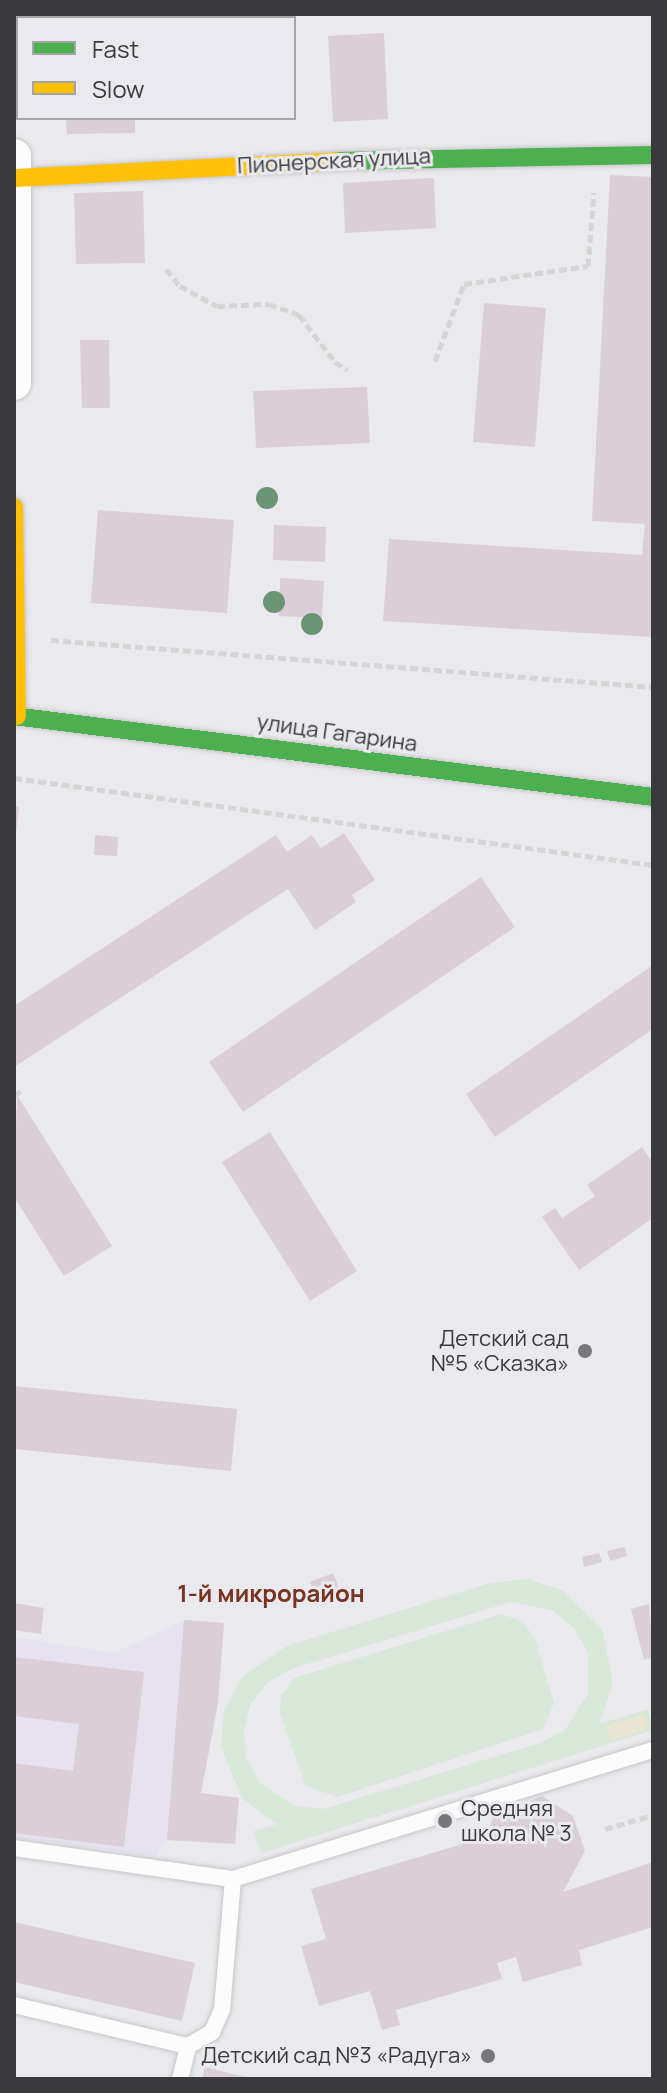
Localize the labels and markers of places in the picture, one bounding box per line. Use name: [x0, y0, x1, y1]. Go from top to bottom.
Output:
place label: Детский сад №5 «Сказка»: [431, 1325, 569, 1376]
marker: Детский сад №5 «Сказка»: [576, 1342, 594, 1360]
place label: Средняя школа № 3: [461, 1795, 572, 1846]
marker: Средняя школа № 3: [436, 1812, 454, 1830]
place label: Детский сад №3 «Радуга»: [201, 2043, 472, 2069]
marker: Детский сад №3 «Радуга»: [479, 2047, 497, 2065]

